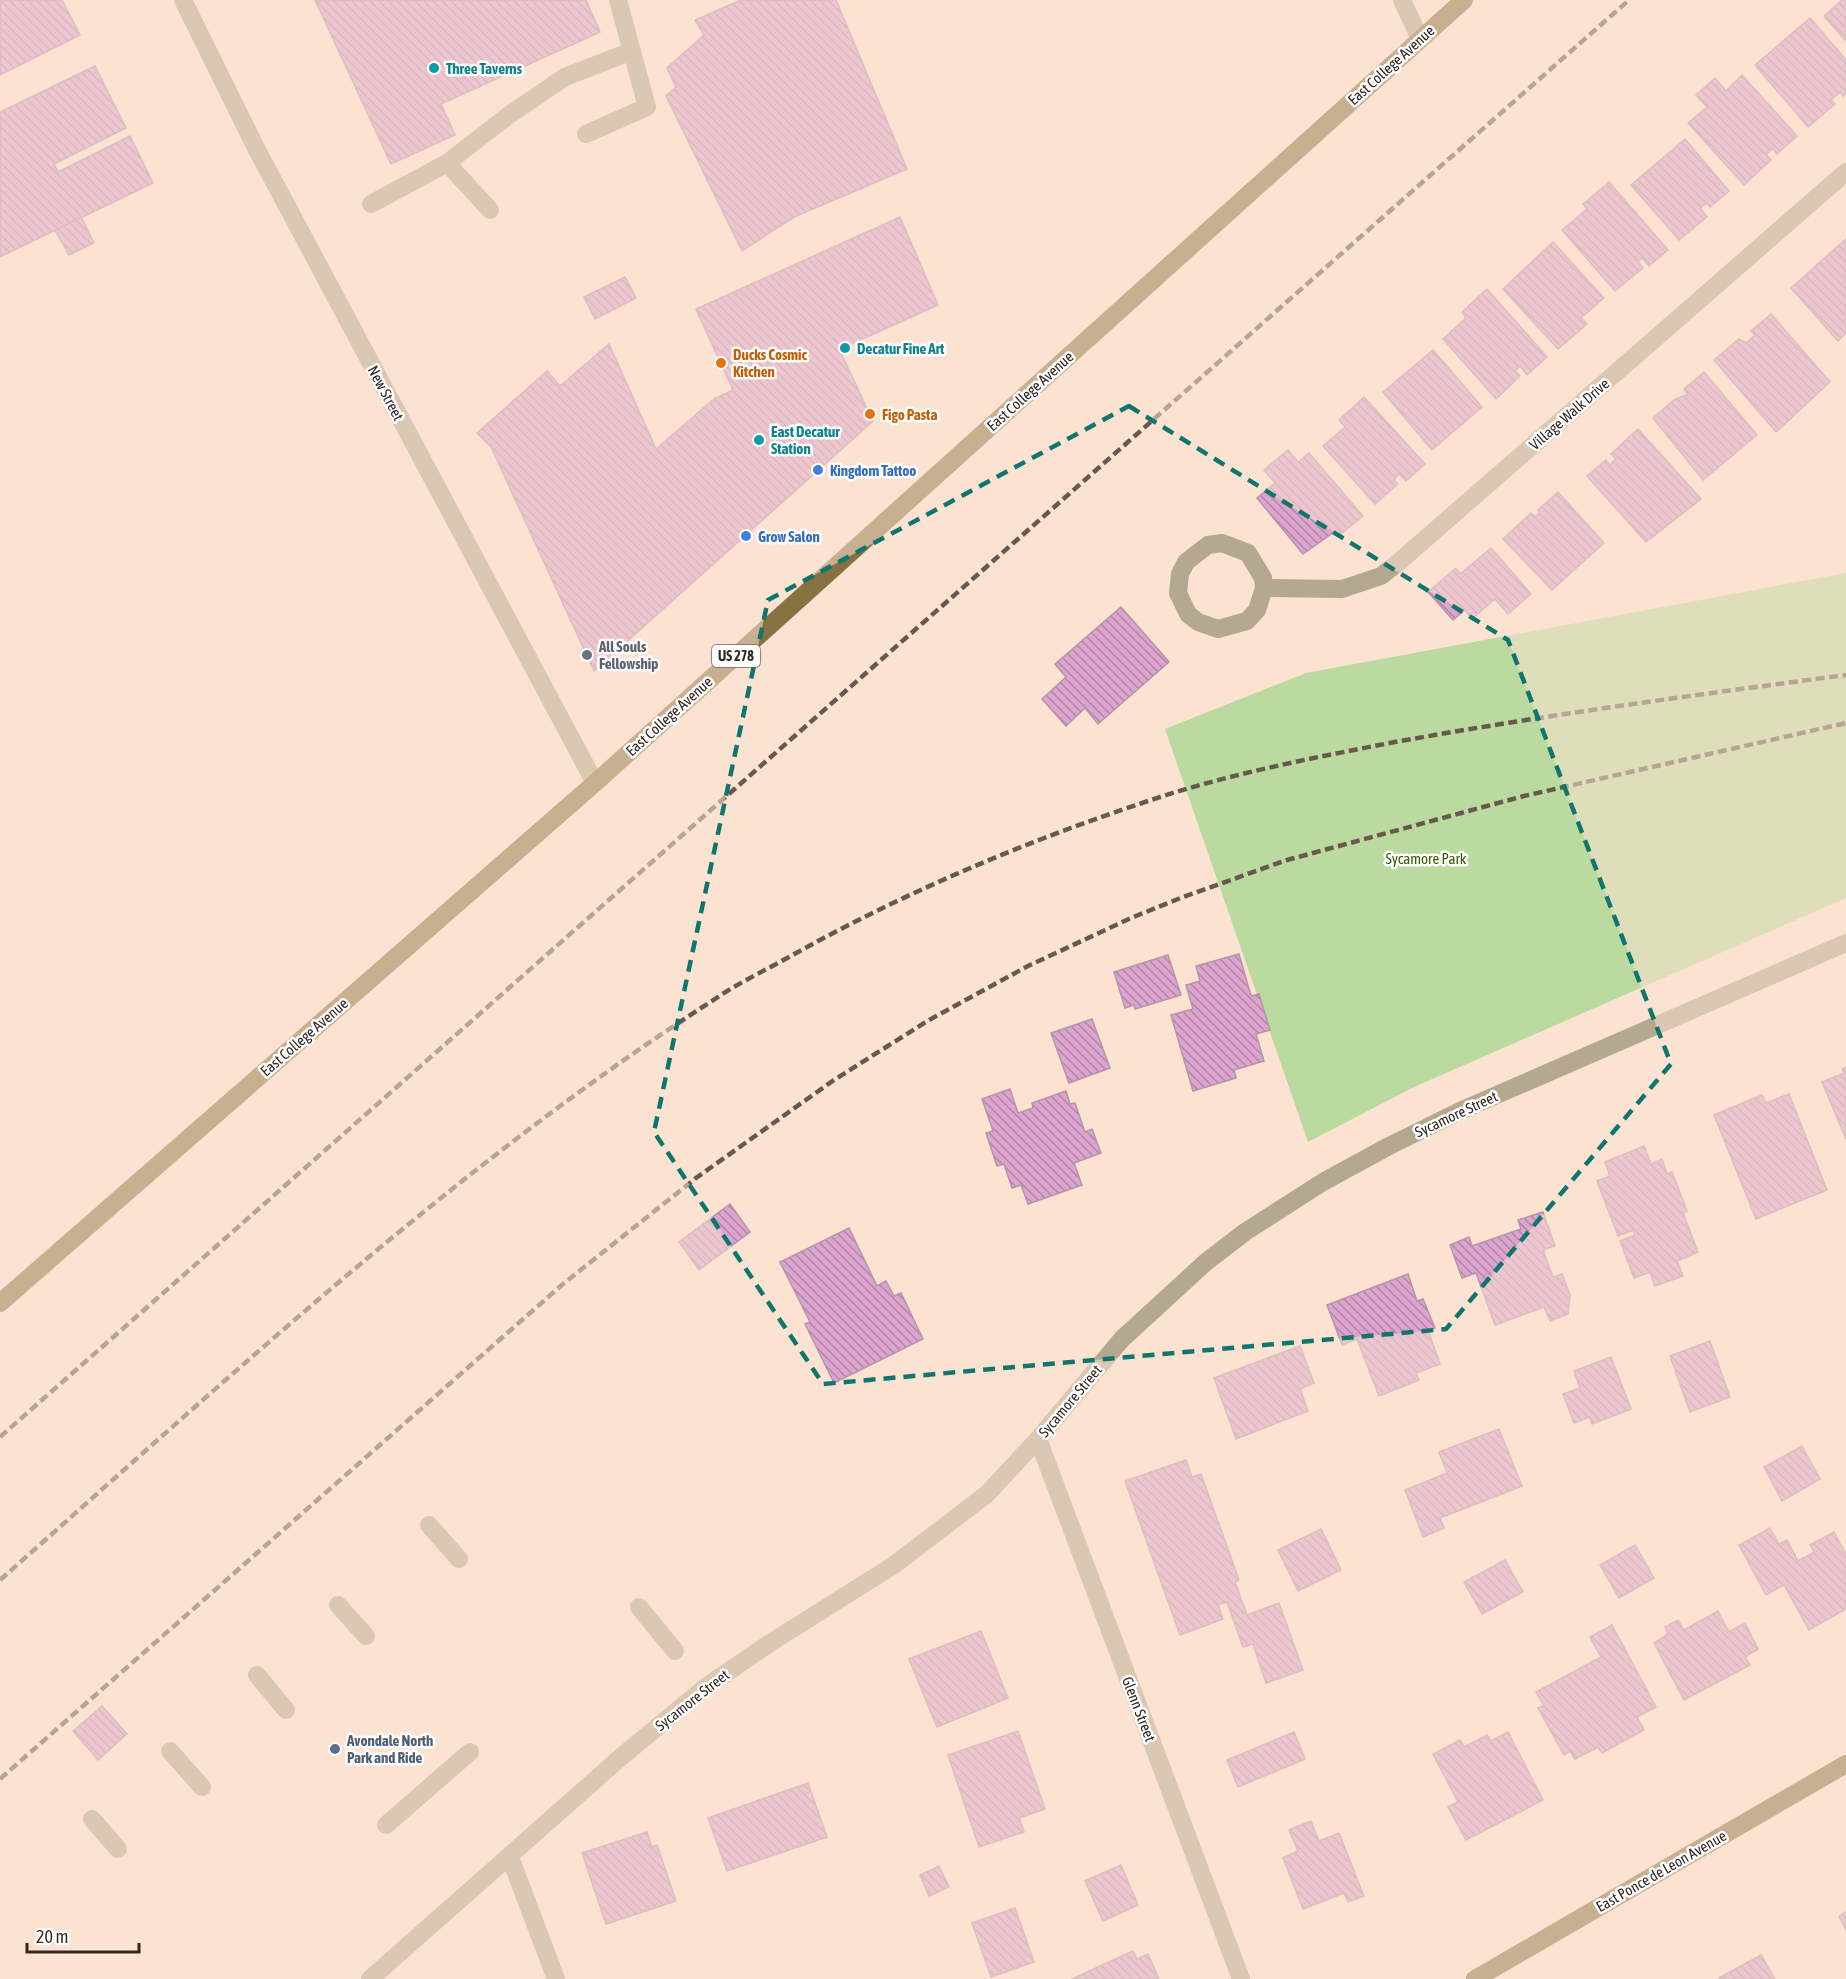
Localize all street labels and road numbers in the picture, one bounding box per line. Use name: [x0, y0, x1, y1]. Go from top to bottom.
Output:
street label: East College Avenue: [1344, 22, 1438, 108]
street label: East College Avenue: [983, 348, 1077, 434]
street label: New Street: [365, 363, 407, 423]
street label: Village Walk Drive: [1526, 375, 1612, 453]
road number: US 278: [712, 645, 760, 667]
street label: East College Avenue: [622, 673, 716, 759]
street label: East College Avenue: [257, 994, 351, 1079]
street label: Sycamore Street: [1412, 1088, 1500, 1140]
street label: Sycamore Street: [1035, 1362, 1105, 1440]
street label: Sycamore Street: [652, 1666, 732, 1734]
street label: Glenn Street: [1119, 1674, 1159, 1744]
street label: East Ponce de Leon Avenue: [1593, 1827, 1729, 1915]

